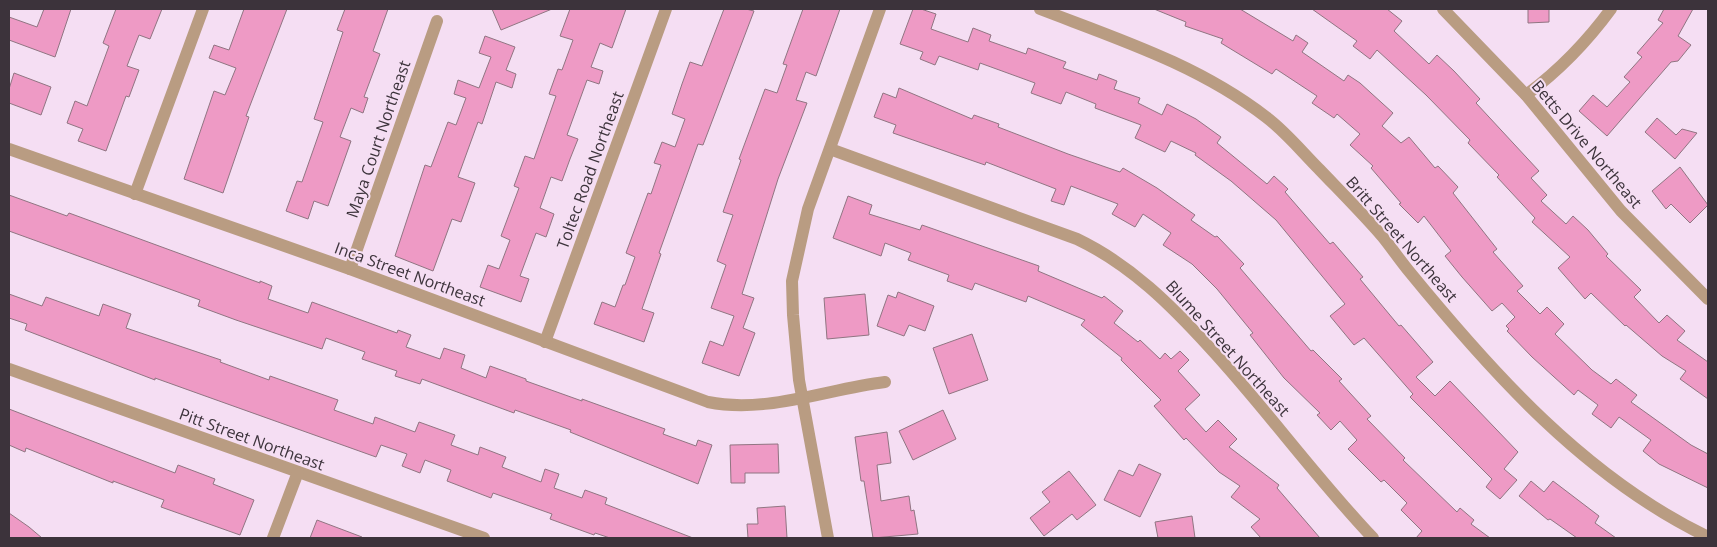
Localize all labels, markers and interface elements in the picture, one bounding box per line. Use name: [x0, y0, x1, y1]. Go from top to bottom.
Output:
street label: Maya Court Northeast: [341, 57, 415, 221]
street label: Betts Drive Northeast: [1527, 75, 1647, 213]
street label: Toltec Road Northeast: [551, 88, 629, 252]
street label: Britt Street Northeast: [1341, 171, 1463, 307]
street label: Inca Street Northeast: [332, 237, 489, 312]
street label: Blume Street Northeast: [1161, 275, 1295, 421]
street label: Pitt Street Northeast: [176, 402, 328, 476]

